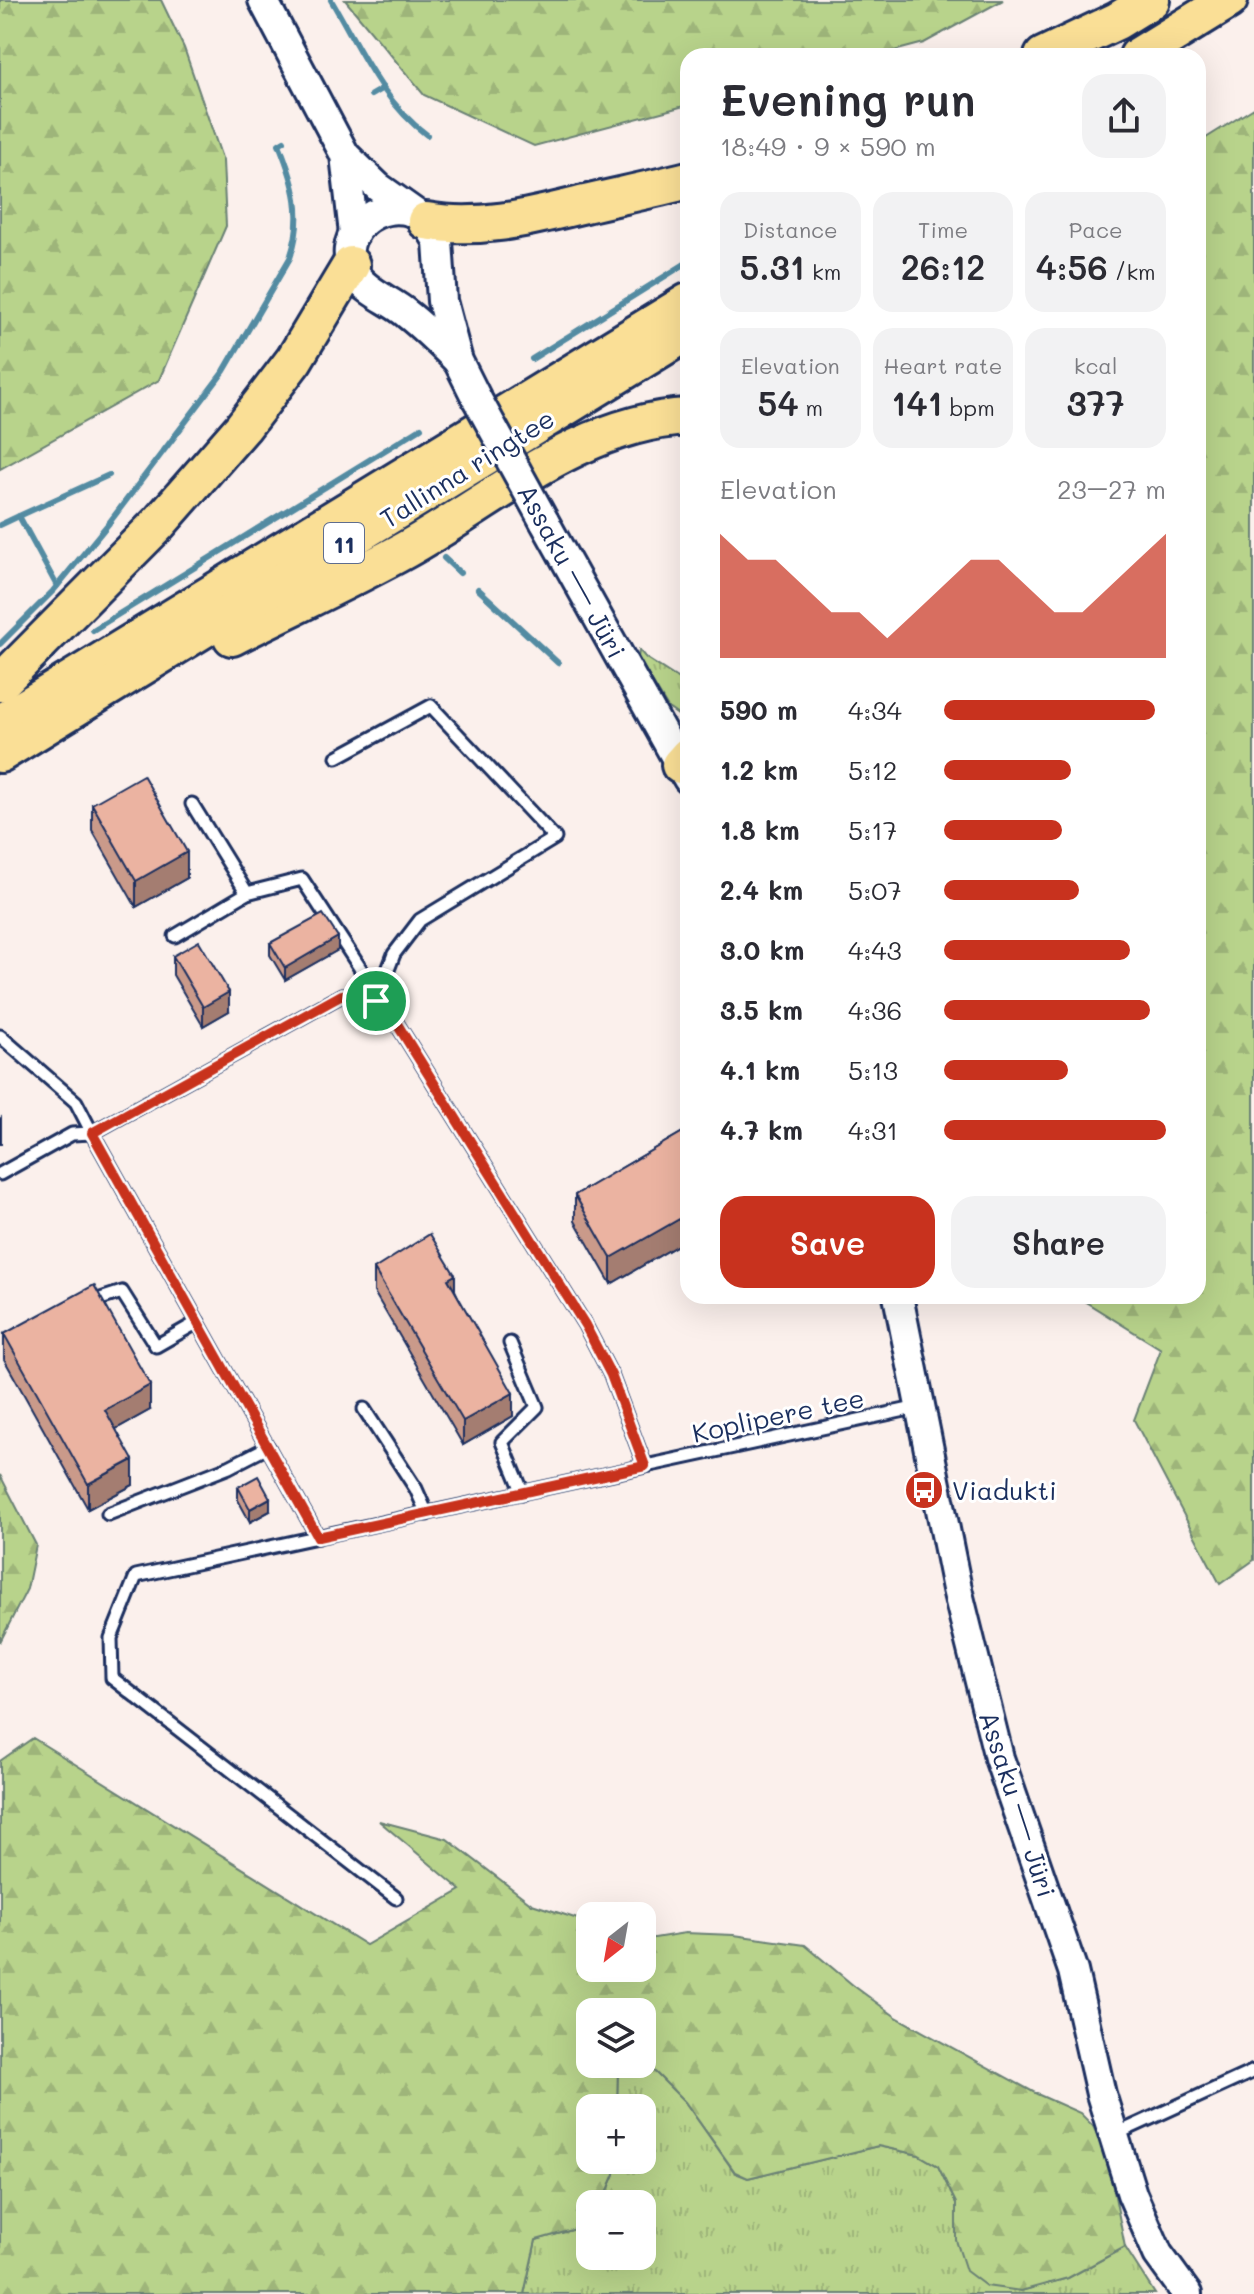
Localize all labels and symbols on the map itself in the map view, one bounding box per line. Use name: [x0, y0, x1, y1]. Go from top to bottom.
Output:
street label: Tallinna ringtee: [374, 401, 560, 535]
street label: Assaku — Jüri: [510, 478, 634, 664]
road number: 11: [324, 523, 364, 563]
pin: [342, 967, 410, 1035]
street label: Koplipere tee: [689, 1380, 867, 1450]
bus stop icon: Viadukti: [903, 1469, 945, 1511]
place label: Viadukti: [952, 1473, 1057, 1507]
street label: Assaku — Jüri: [972, 1707, 1064, 1901]
north arrow: [576, 1902, 656, 1982]

